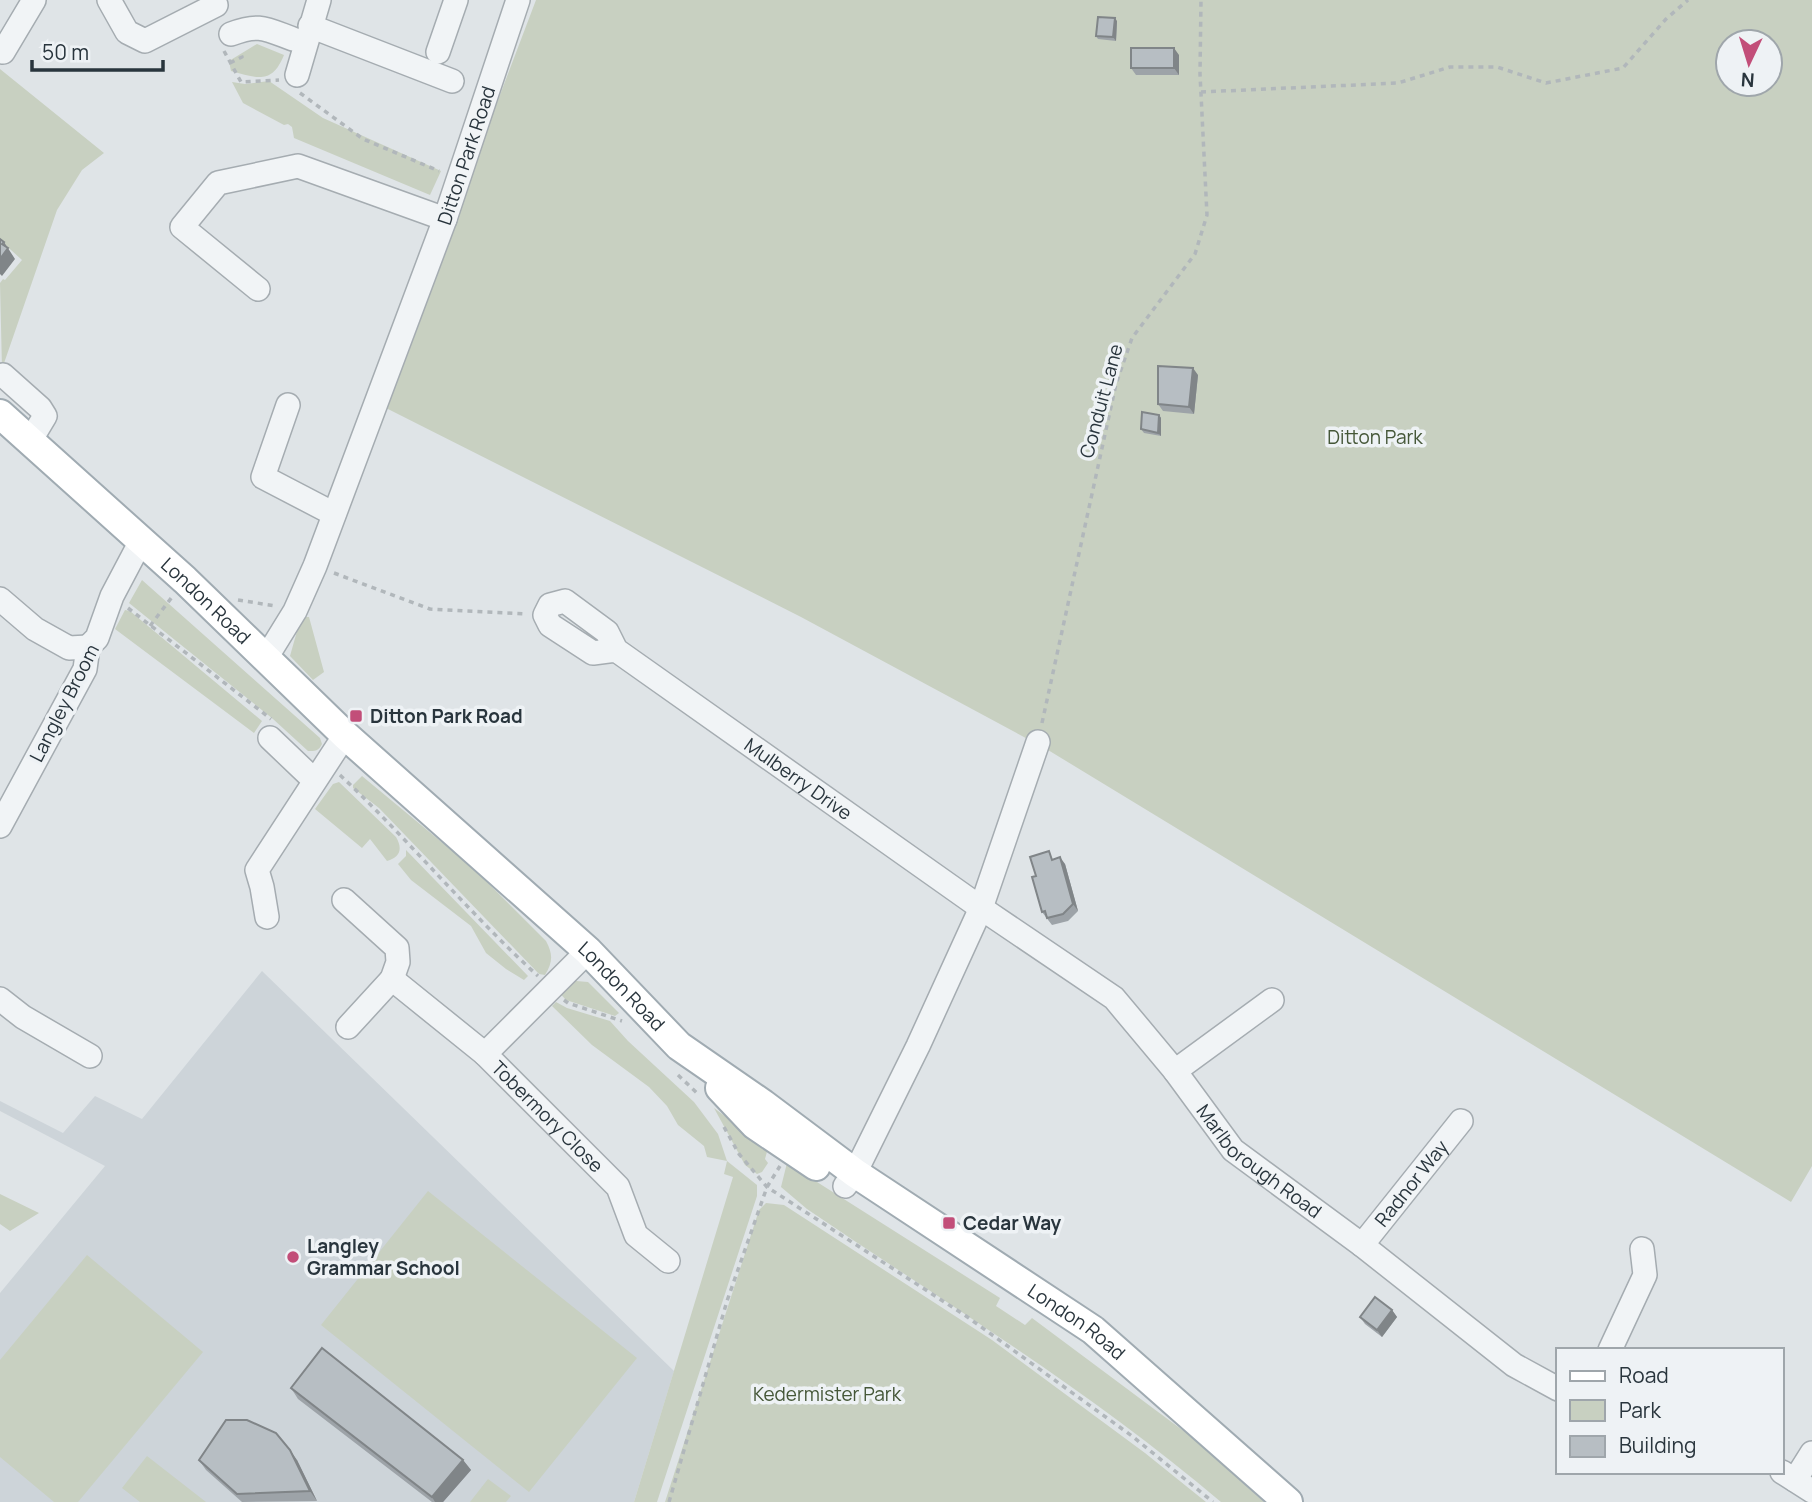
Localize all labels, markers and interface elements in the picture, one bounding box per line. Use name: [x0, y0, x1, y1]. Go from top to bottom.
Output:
scale bar: [32, 28, 163, 72]
north arrow: [1714, 28, 1784, 98]
text: 50 m: [42, 38, 89, 66]
text: N: [1740, 67, 1756, 93]
street label: Ditton Park Road: [431, 83, 501, 228]
street label: Conduit Lane: [1073, 341, 1129, 461]
park label: Ditton Park: [1327, 424, 1423, 450]
street label: London Road: [155, 552, 256, 650]
street label: Langley Broom: [23, 640, 105, 766]
place label: Ditton Park Road: [370, 703, 523, 729]
marker: Ditton Park Road: [348, 708, 364, 724]
street label: Mulberry Drive: [739, 732, 857, 826]
street label: London Road: [573, 935, 671, 1037]
street label: Tobermory Close: [486, 1055, 609, 1178]
street label: Marlborough Road: [1191, 1099, 1327, 1224]
street label: Radnor Way: [1369, 1135, 1454, 1232]
place label: Cedar Way: [963, 1210, 1062, 1236]
marker: Cedar Way: [941, 1215, 957, 1231]
place label: Langley Grammar School: [307, 1233, 460, 1281]
marker: Langley Grammar School: [285, 1249, 301, 1265]
street label: London Road: [1023, 1278, 1131, 1366]
legend: [1556, 1348, 1784, 1474]
text: Road: [1619, 1361, 1669, 1389]
park label: Kedermister Park: [753, 1381, 902, 1407]
text: Park: [1619, 1396, 1661, 1424]
text: Building: [1619, 1431, 1696, 1459]

